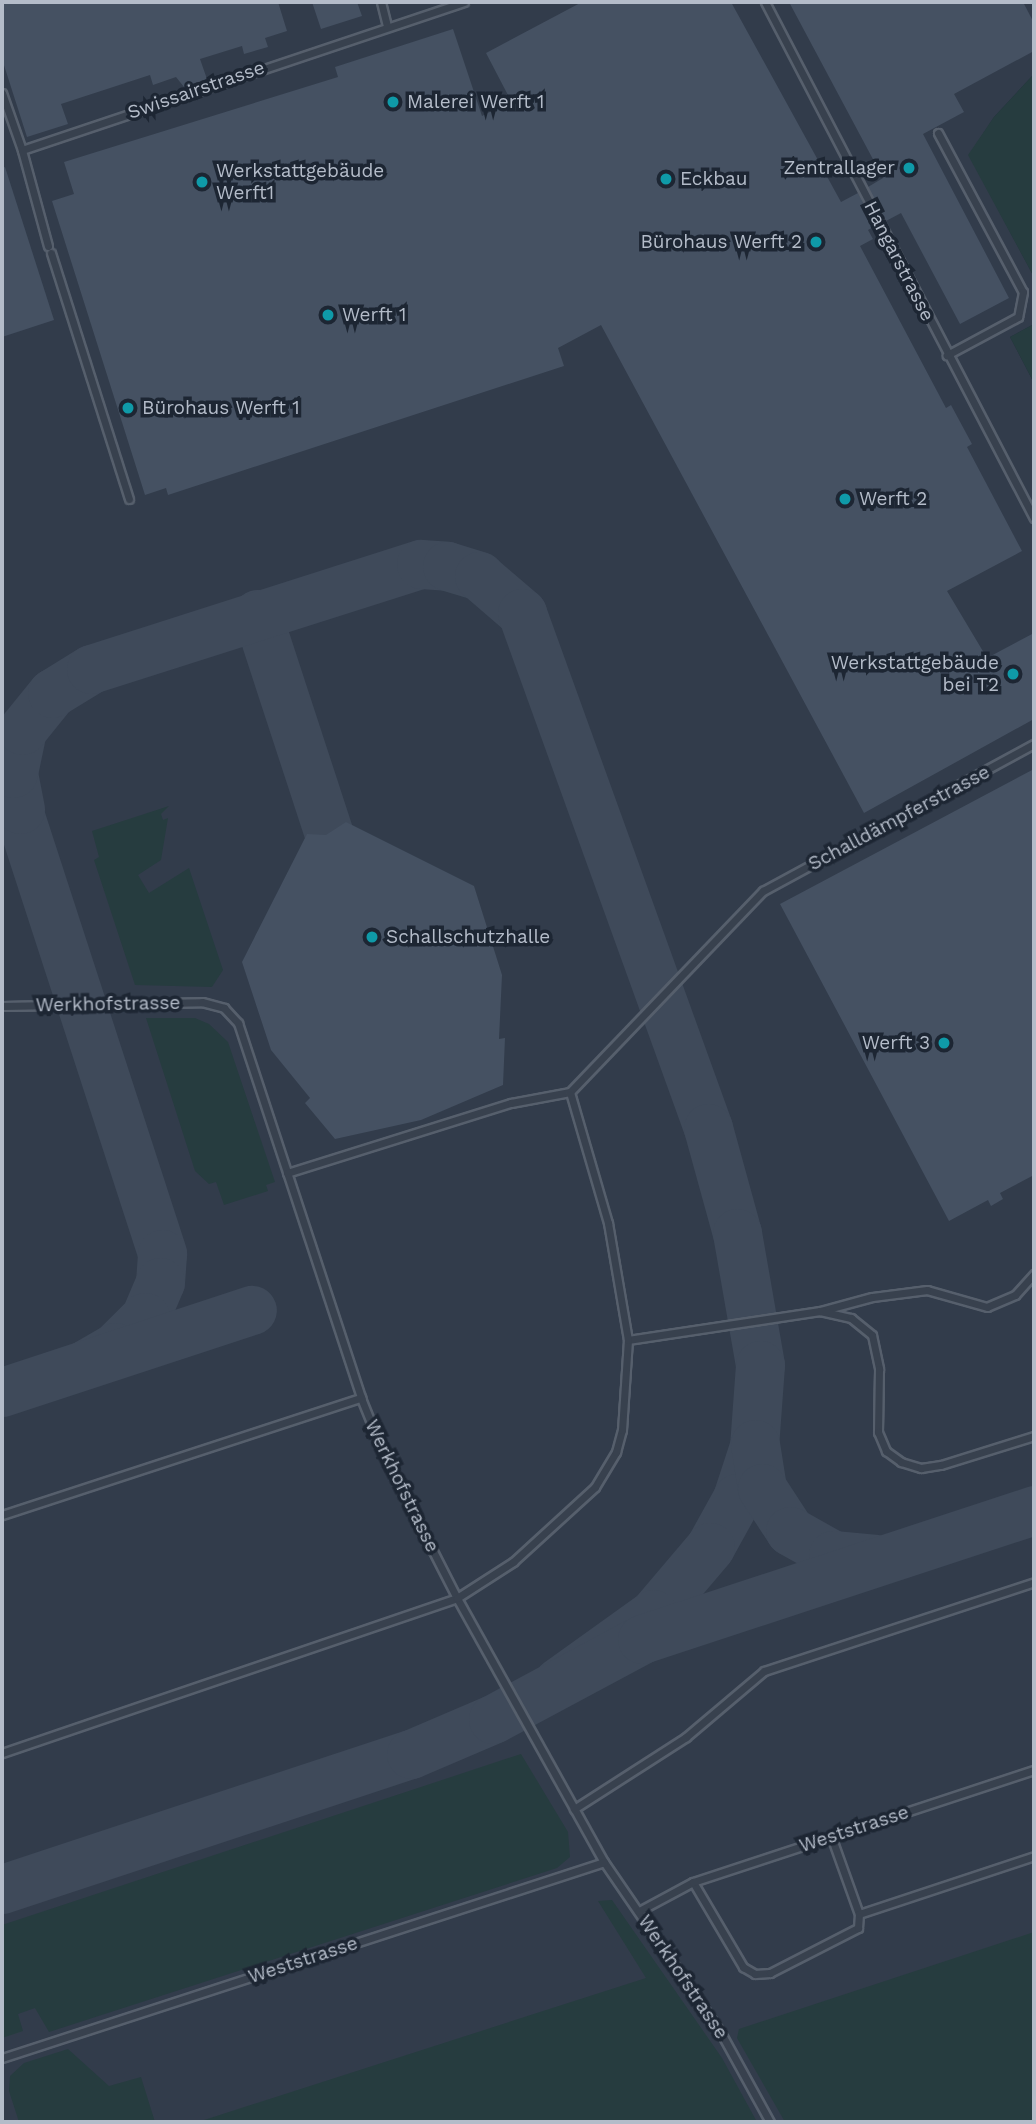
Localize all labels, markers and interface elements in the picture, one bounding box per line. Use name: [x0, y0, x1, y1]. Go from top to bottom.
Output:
street label: Swissairstrasse: [124, 56, 268, 124]
place label: Malerei Werft 1: [407, 91, 545, 113]
marker: Malerei Werft 1: [385, 94, 401, 110]
place label: Zentrallager: [783, 157, 895, 179]
place label: Werkstattgebäude Werft1: [216, 160, 384, 204]
marker: Zentrallager: [901, 160, 917, 176]
place label: Eckbau: [680, 168, 748, 190]
marker: Eckbau: [658, 171, 674, 187]
marker: Werkstattgebäude Werft1: [194, 174, 210, 190]
street label: Hangarstrasse: [859, 197, 939, 325]
place label: Bürohaus Werft 2: [640, 231, 802, 253]
marker: Bürohaus Werft 2: [808, 234, 824, 250]
place label: Werft 1: [342, 304, 407, 326]
marker: Werft 1: [320, 307, 336, 323]
place label: Bürohaus Werft 1: [142, 397, 300, 419]
marker: Bürohaus Werft 1: [120, 400, 136, 416]
place label: Werft 2: [859, 488, 927, 510]
marker: Werft 2: [837, 491, 853, 507]
place label: Werkstattgebäude bei T2: [831, 652, 999, 696]
marker: Werkstattgebäude bei T2: [1005, 666, 1021, 682]
street label: Schalldämpferstrasse: [804, 760, 994, 876]
place label: Schallschutzhalle: [386, 926, 550, 948]
marker: Schallschutzhalle: [364, 929, 380, 945]
street label: Werkhofstrasse: [35, 991, 181, 1017]
place label: Werft 3: [862, 1032, 930, 1054]
marker: Werft 3: [936, 1035, 952, 1051]
street label: Werkhofstrasse: [360, 1416, 444, 1556]
street label: Weststrasse: [796, 1801, 912, 1857]
street label: Werkhofstrasse: [633, 1911, 733, 2043]
street label: Weststrasse: [245, 1932, 361, 1988]

